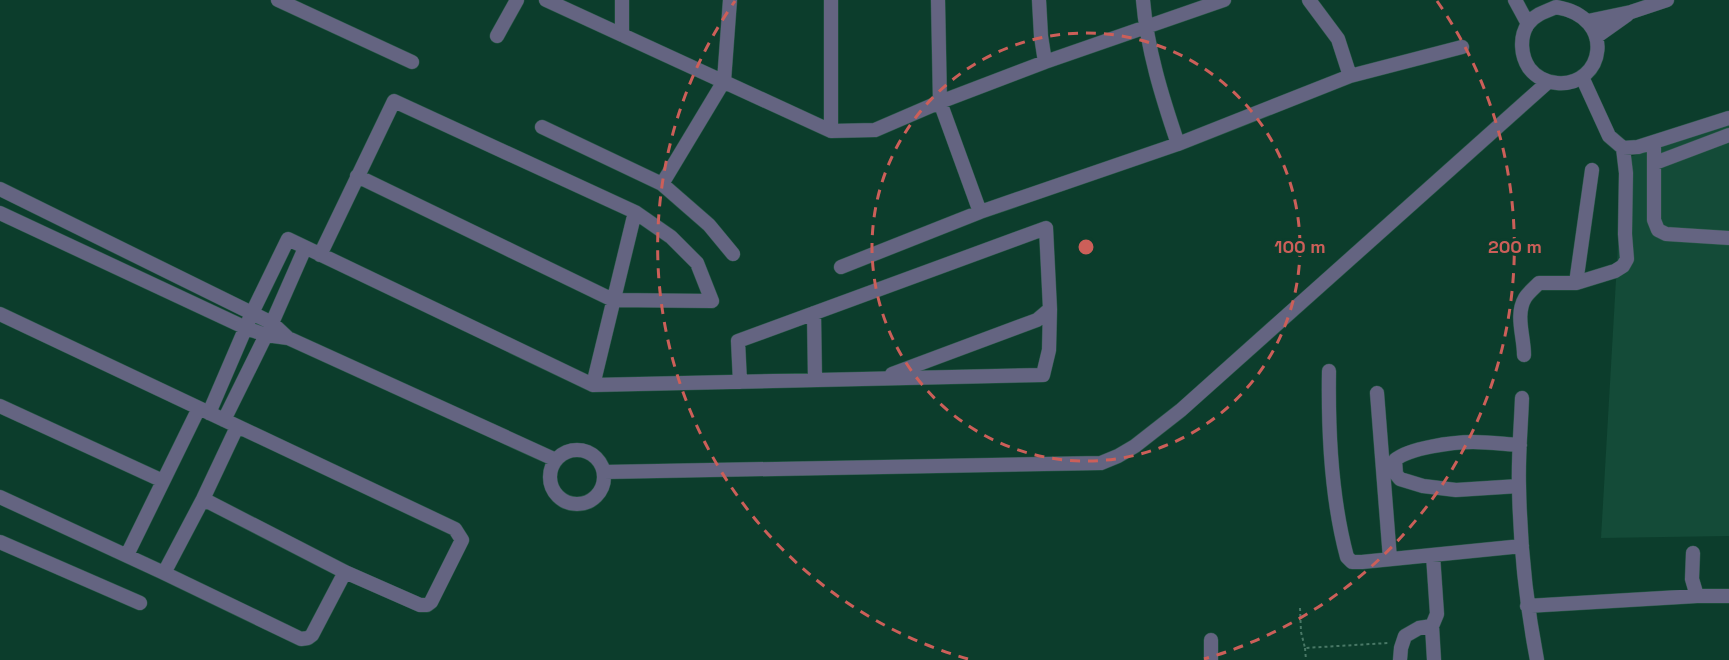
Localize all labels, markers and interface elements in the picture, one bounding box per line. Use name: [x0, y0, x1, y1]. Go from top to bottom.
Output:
text: 100 m: [1274, 235, 1326, 258]
text: 200 m: [1488, 235, 1542, 258]
centre of rings: [1076, 237, 1096, 257]

